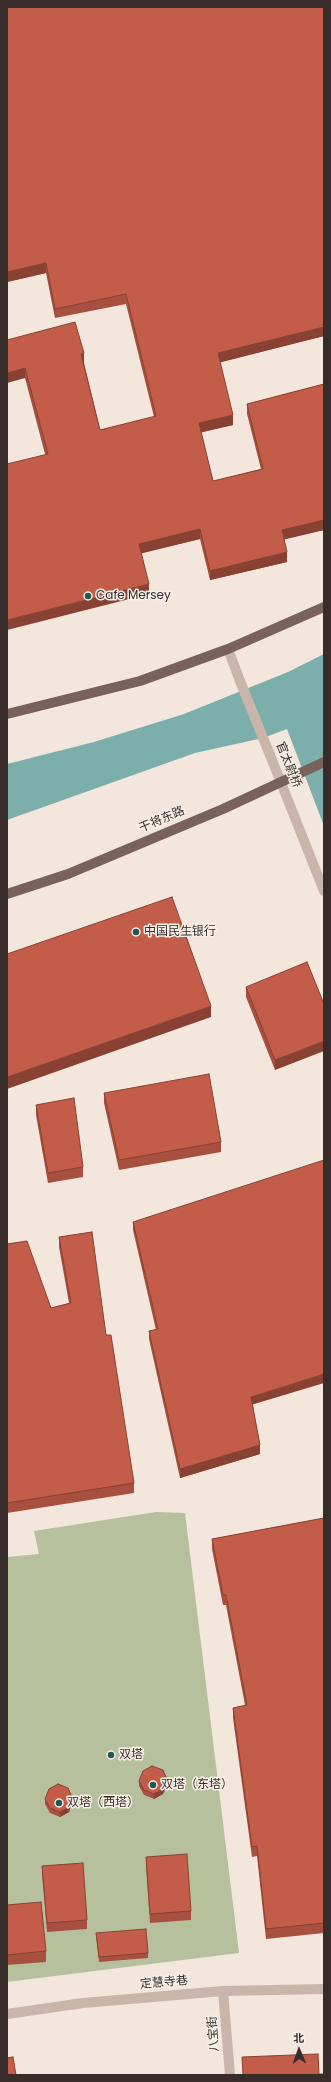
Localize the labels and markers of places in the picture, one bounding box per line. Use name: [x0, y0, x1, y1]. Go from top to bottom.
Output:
place label: Cafe Mersey: [96, 589, 171, 603]
marker: Cafe Mersey: [83, 591, 93, 601]
place label: 中国民生银行: [144, 925, 216, 939]
marker: 中国民生银行: [131, 927, 141, 937]
place label: 双塔: [119, 1748, 143, 1762]
marker: 双塔: [106, 1750, 116, 1760]
place label: 双塔（东塔）: [161, 1778, 233, 1792]
marker: 双塔（东塔）: [148, 1780, 158, 1790]
place label: 双塔（西塔）: [67, 1796, 139, 1810]
marker: 双塔（西塔）: [54, 1798, 64, 1808]

